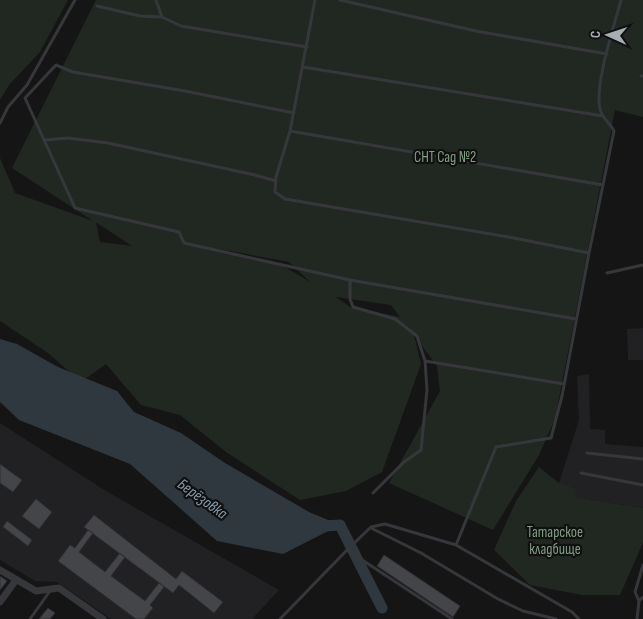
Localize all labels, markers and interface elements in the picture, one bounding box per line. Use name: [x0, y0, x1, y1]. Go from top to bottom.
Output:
north arrow: [583, 10, 633, 60]
text: С: [587, 30, 604, 38]
park label: СНТ Сад №2: [414, 148, 476, 167]
water label: Берёзовка: [174, 475, 231, 524]
park label: Татарское кладбище: [527, 523, 583, 559]

